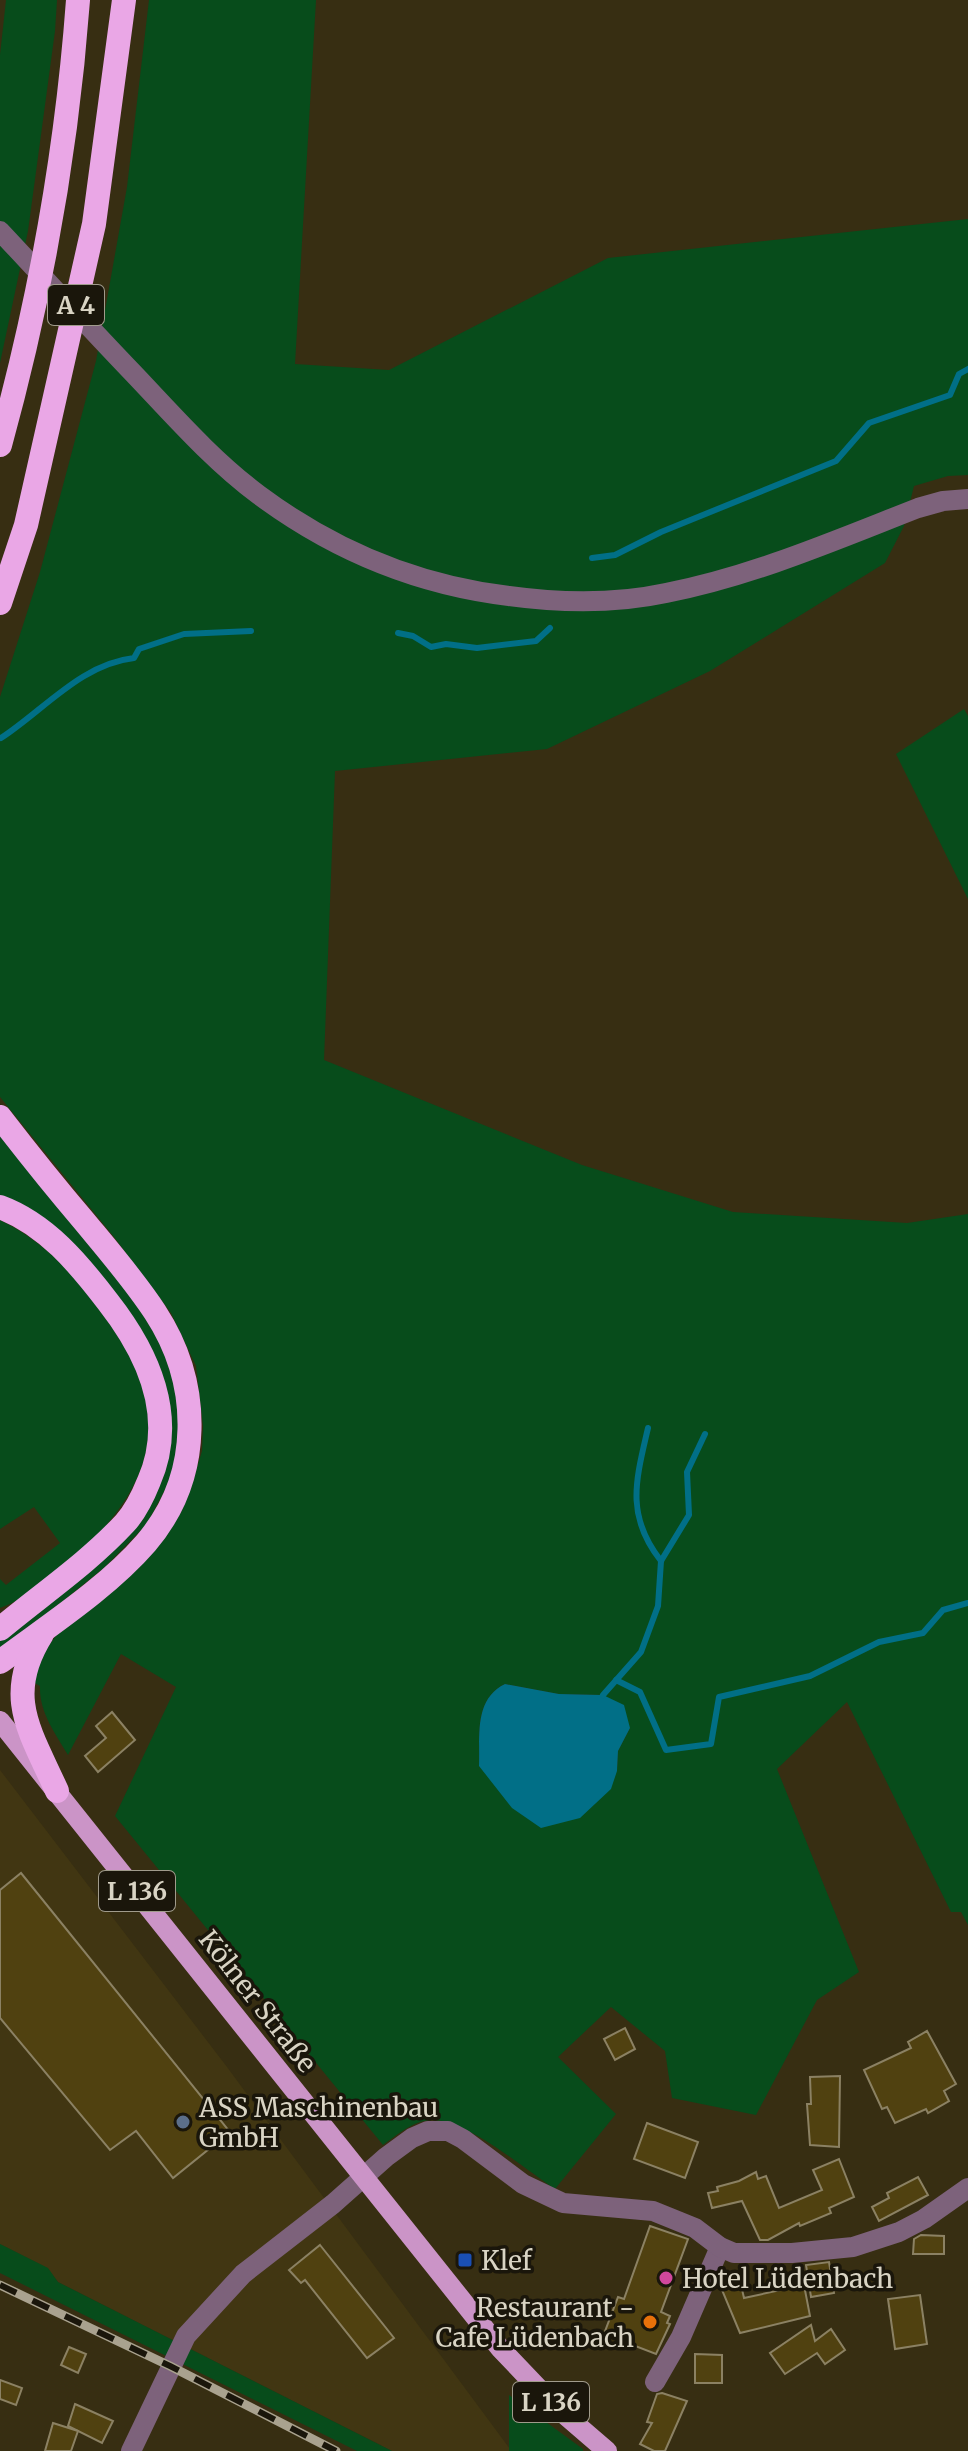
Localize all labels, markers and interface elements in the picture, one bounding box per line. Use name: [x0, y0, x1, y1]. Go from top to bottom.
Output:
road number: A 4: [48, 285, 104, 325]
road number: L 136: [99, 1871, 175, 1911]
street label: Kölner Straße: [192, 1923, 324, 2079]
place label: ASS Maschinenbau GmbH: [198, 2091, 438, 2154]
marker: ASS Maschinenbau GmbH: [174, 2113, 192, 2131]
place label: Klef: [481, 2244, 533, 2277]
marker: Klef: [456, 2251, 474, 2269]
place label: Hotel Lüdenbach: [682, 2262, 893, 2295]
marker: Hotel Lüdenbach: [657, 2269, 675, 2287]
place label: Restaurant - Cafe Lüdenbach: [435, 2291, 634, 2354]
marker: Restaurant - Cafe Lüdenbach: [641, 2313, 659, 2331]
road number: L 136: [513, 2382, 589, 2422]

